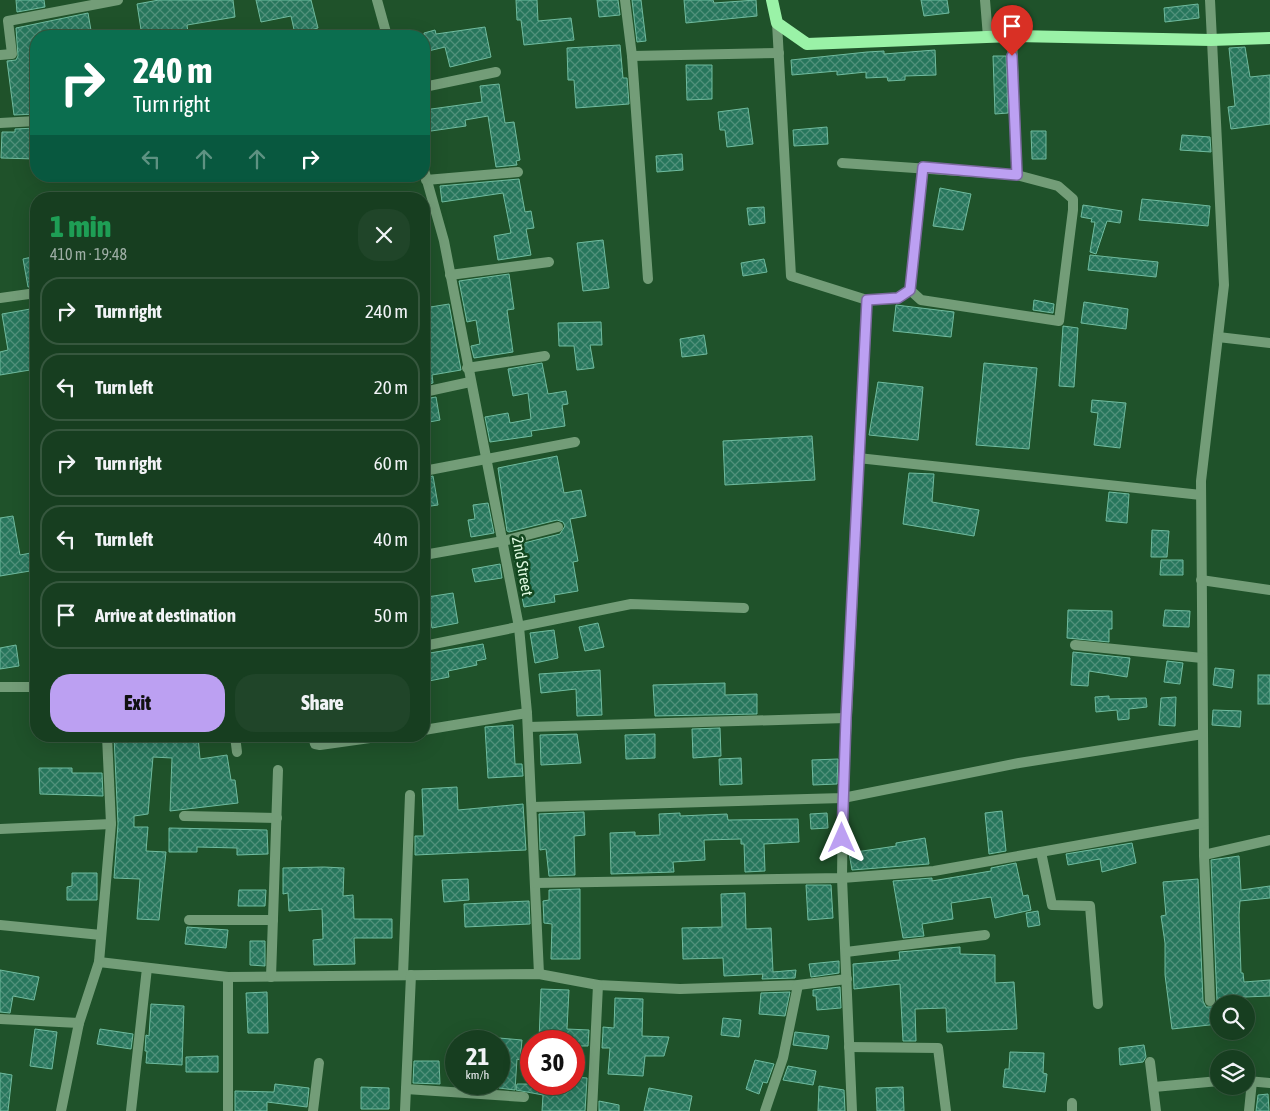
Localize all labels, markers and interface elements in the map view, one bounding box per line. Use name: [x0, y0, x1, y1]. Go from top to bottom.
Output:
pin: [991, 5, 1033, 56]
icon: arrive: [998, 12, 1026, 40]
icon: right: [50, 50, 115, 115]
text: 240 m: [133, 50, 212, 90]
text: Turn right: [133, 91, 210, 117]
icon: left: [137, 145, 165, 173]
icon: ahead: [190, 145, 218, 173]
icon: ahead: [243, 145, 271, 173]
icon: right: [296, 145, 324, 173]
text: 1 min: [50, 209, 111, 243]
button: close: [358, 209, 410, 261]
text: 410 m · 19:48: [50, 245, 127, 263]
icon: right: [52, 297, 80, 325]
text: Turn right: [95, 300, 162, 322]
text: 240 m: [365, 300, 408, 322]
icon: left: [52, 373, 80, 401]
text: Turn left: [95, 376, 153, 398]
text: 20 m: [374, 376, 408, 398]
icon: right: [52, 449, 80, 477]
text: Turn right: [95, 452, 162, 474]
text: 60 m: [374, 452, 408, 474]
icon: left: [52, 525, 80, 553]
text: Turn left: [95, 528, 153, 550]
text: 40 m: [374, 528, 408, 550]
street label: 2nd Street: [509, 535, 537, 598]
icon: arrive: [52, 601, 80, 629]
text: Arrive at destination: [95, 604, 236, 626]
text: 50 m: [374, 604, 408, 626]
button: Exit: [50, 674, 225, 732]
button: Share: [235, 674, 410, 732]
position arrow: [815, 811, 867, 863]
map controls: [1210, 995, 1255, 1095]
button: search: [1210, 995, 1255, 1040]
speed limit sign: 30: [520, 1030, 585, 1095]
text: 21: [466, 1042, 489, 1070]
button: layers: [1210, 1050, 1255, 1095]
text: km/h: [466, 1068, 489, 1082]

